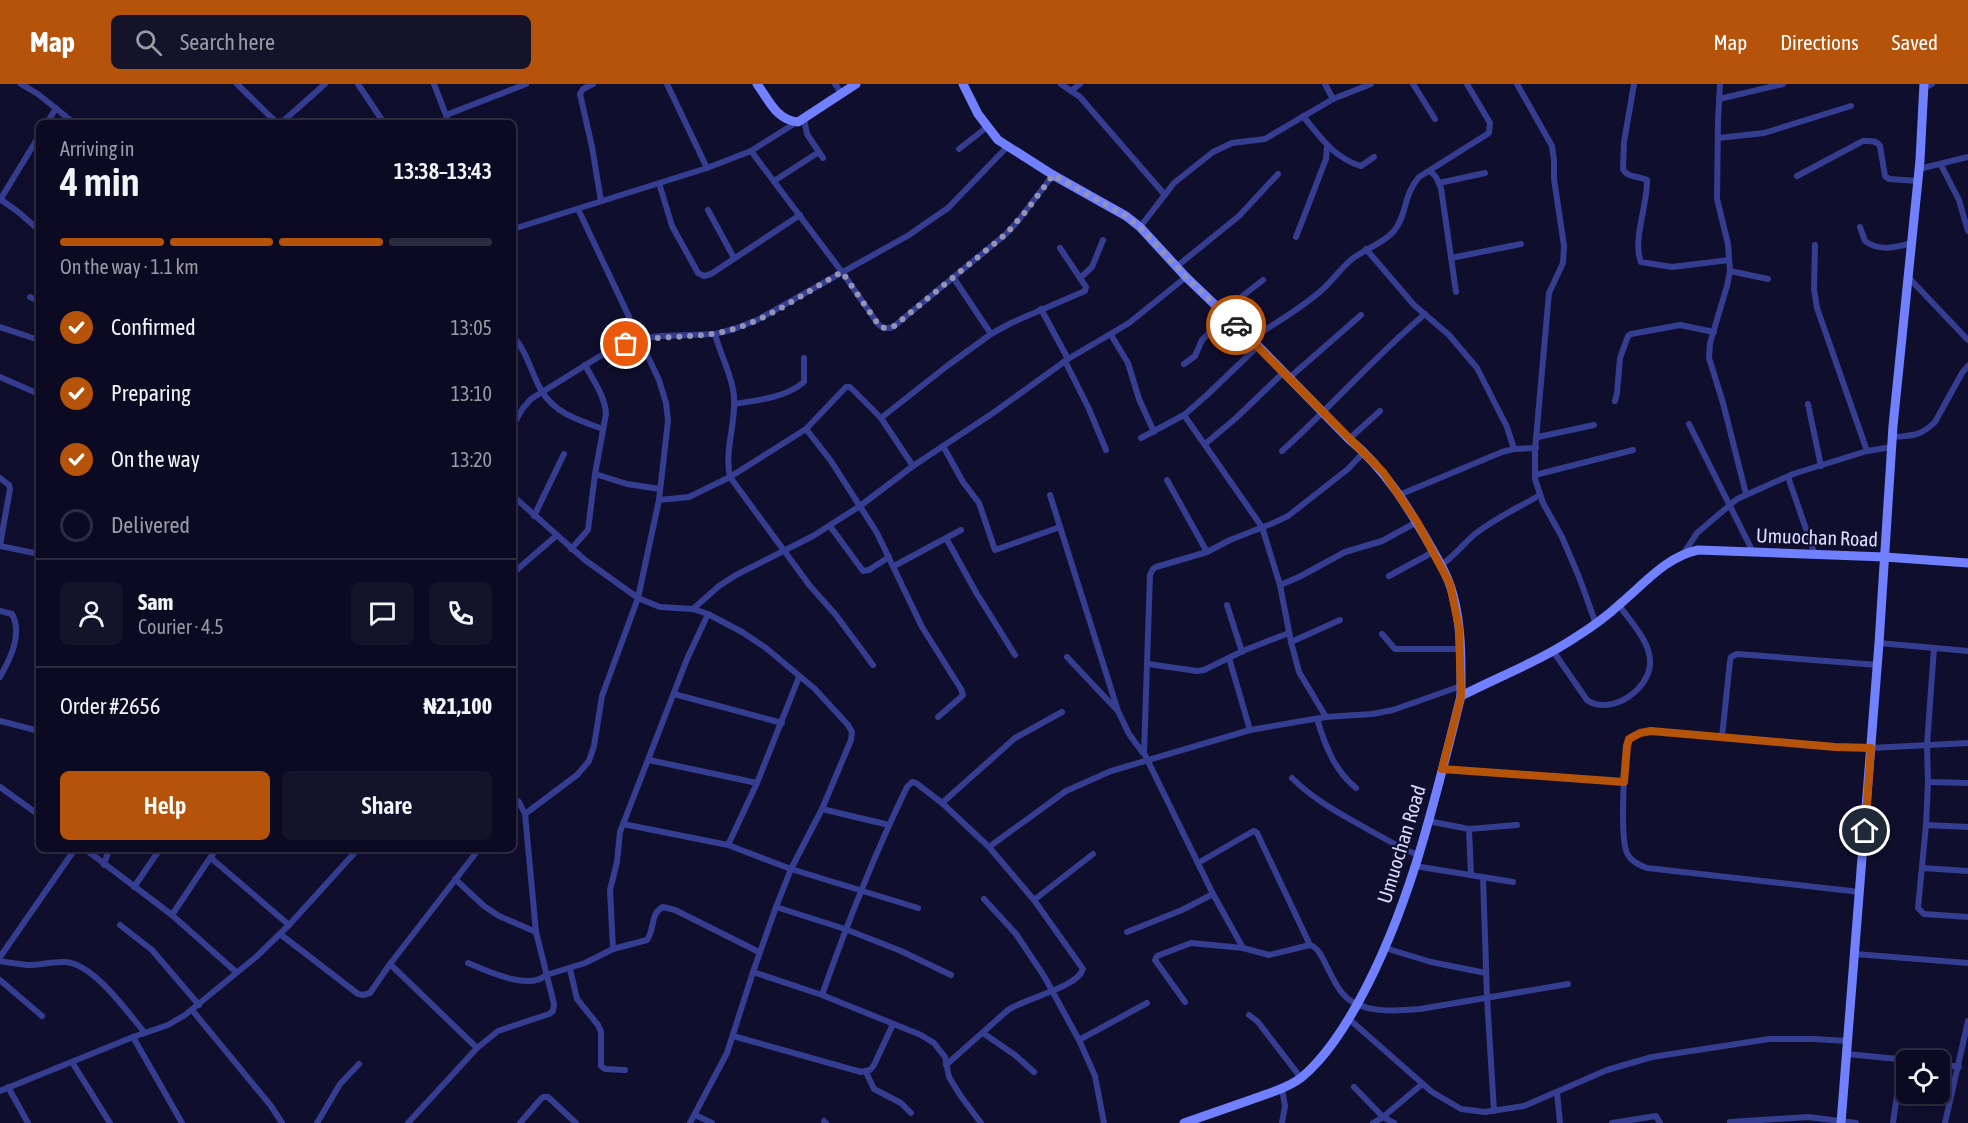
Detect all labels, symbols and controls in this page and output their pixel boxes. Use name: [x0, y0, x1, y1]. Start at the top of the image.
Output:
search box: [111, 15, 531, 69]
text: Map: [30, 26, 75, 58]
icon: search: [132, 26, 165, 59]
text: Search here: [180, 29, 275, 55]
text: Map: [1713, 30, 1747, 54]
text: Directions: [1780, 30, 1859, 54]
text: Saved: [1892, 30, 1938, 54]
text: Arriving in: [60, 137, 134, 160]
text: 13:38–13:43: [394, 158, 492, 184]
text: 4 min: [60, 160, 140, 204]
text: On the way · 1.1 km: [60, 255, 199, 278]
courier: [1206, 295, 1266, 355]
icon: car: [1220, 309, 1253, 342]
icon: check: [60, 311, 93, 344]
text: Confirmed: [111, 314, 196, 340]
text: 13:05: [450, 316, 492, 339]
pin: [600, 318, 651, 369]
icon: bag: [609, 327, 642, 360]
icon: check: [60, 377, 93, 410]
text: Preparing: [111, 380, 191, 406]
text: 13:10: [451, 382, 492, 405]
icon: check: [60, 443, 93, 476]
text: On the way: [111, 446, 200, 472]
text: 13:20: [451, 448, 492, 471]
text: Delivered: [111, 512, 190, 538]
street label: Umuochan Road: [1755, 523, 1879, 551]
button: person: [60, 582, 123, 645]
button: chat: [351, 582, 414, 645]
button: phone: [429, 582, 492, 645]
text: Sam: [138, 589, 173, 615]
text: Courier · 4.5: [138, 615, 224, 638]
text: Order #2656: [60, 693, 160, 719]
text: ₦21,100: [423, 693, 492, 719]
button: Help: [60, 771, 270, 840]
button: Share: [282, 771, 492, 840]
street label: Umuochan Road: [1372, 782, 1430, 906]
pin: [1839, 805, 1890, 856]
icon: home: [1848, 814, 1881, 847]
map controls: [1896, 1050, 1950, 1104]
button: locate: [1896, 1050, 1950, 1104]

